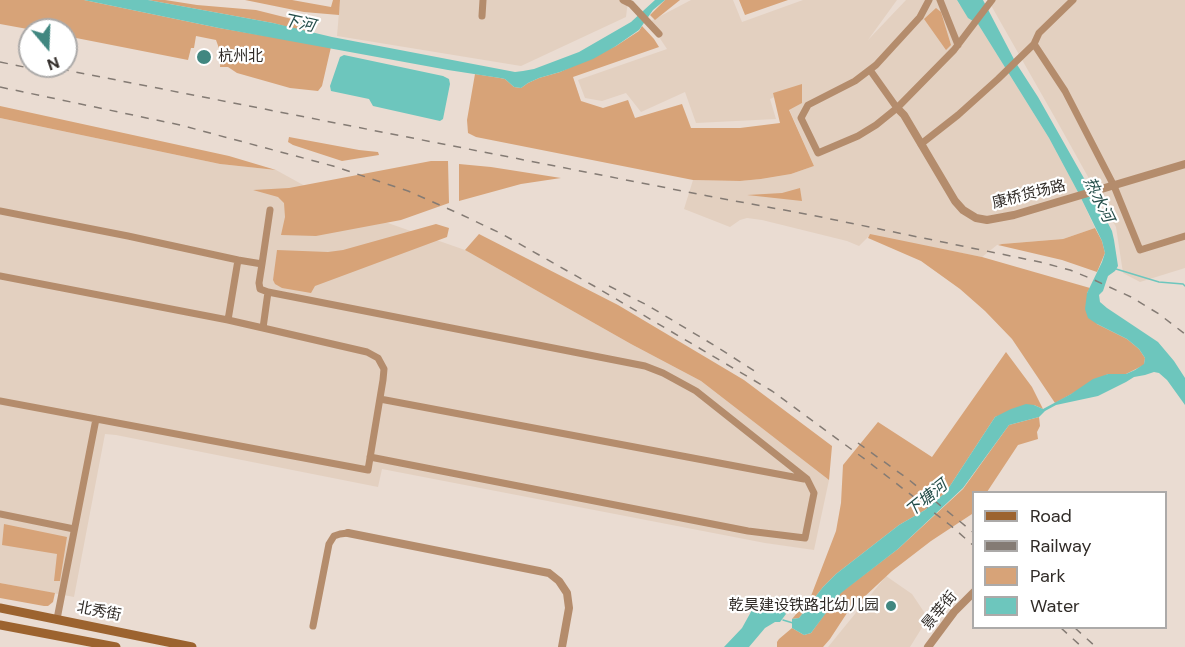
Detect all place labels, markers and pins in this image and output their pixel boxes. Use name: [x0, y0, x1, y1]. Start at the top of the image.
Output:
marker: 杭州北: [195, 48, 213, 66]
place label: 杭州北: [218, 48, 263, 66]
place label: 乾昊建设铁路北幼儿园: [729, 597, 879, 615]
marker: 乾昊建设铁路北幼儿园: [884, 599, 898, 613]

